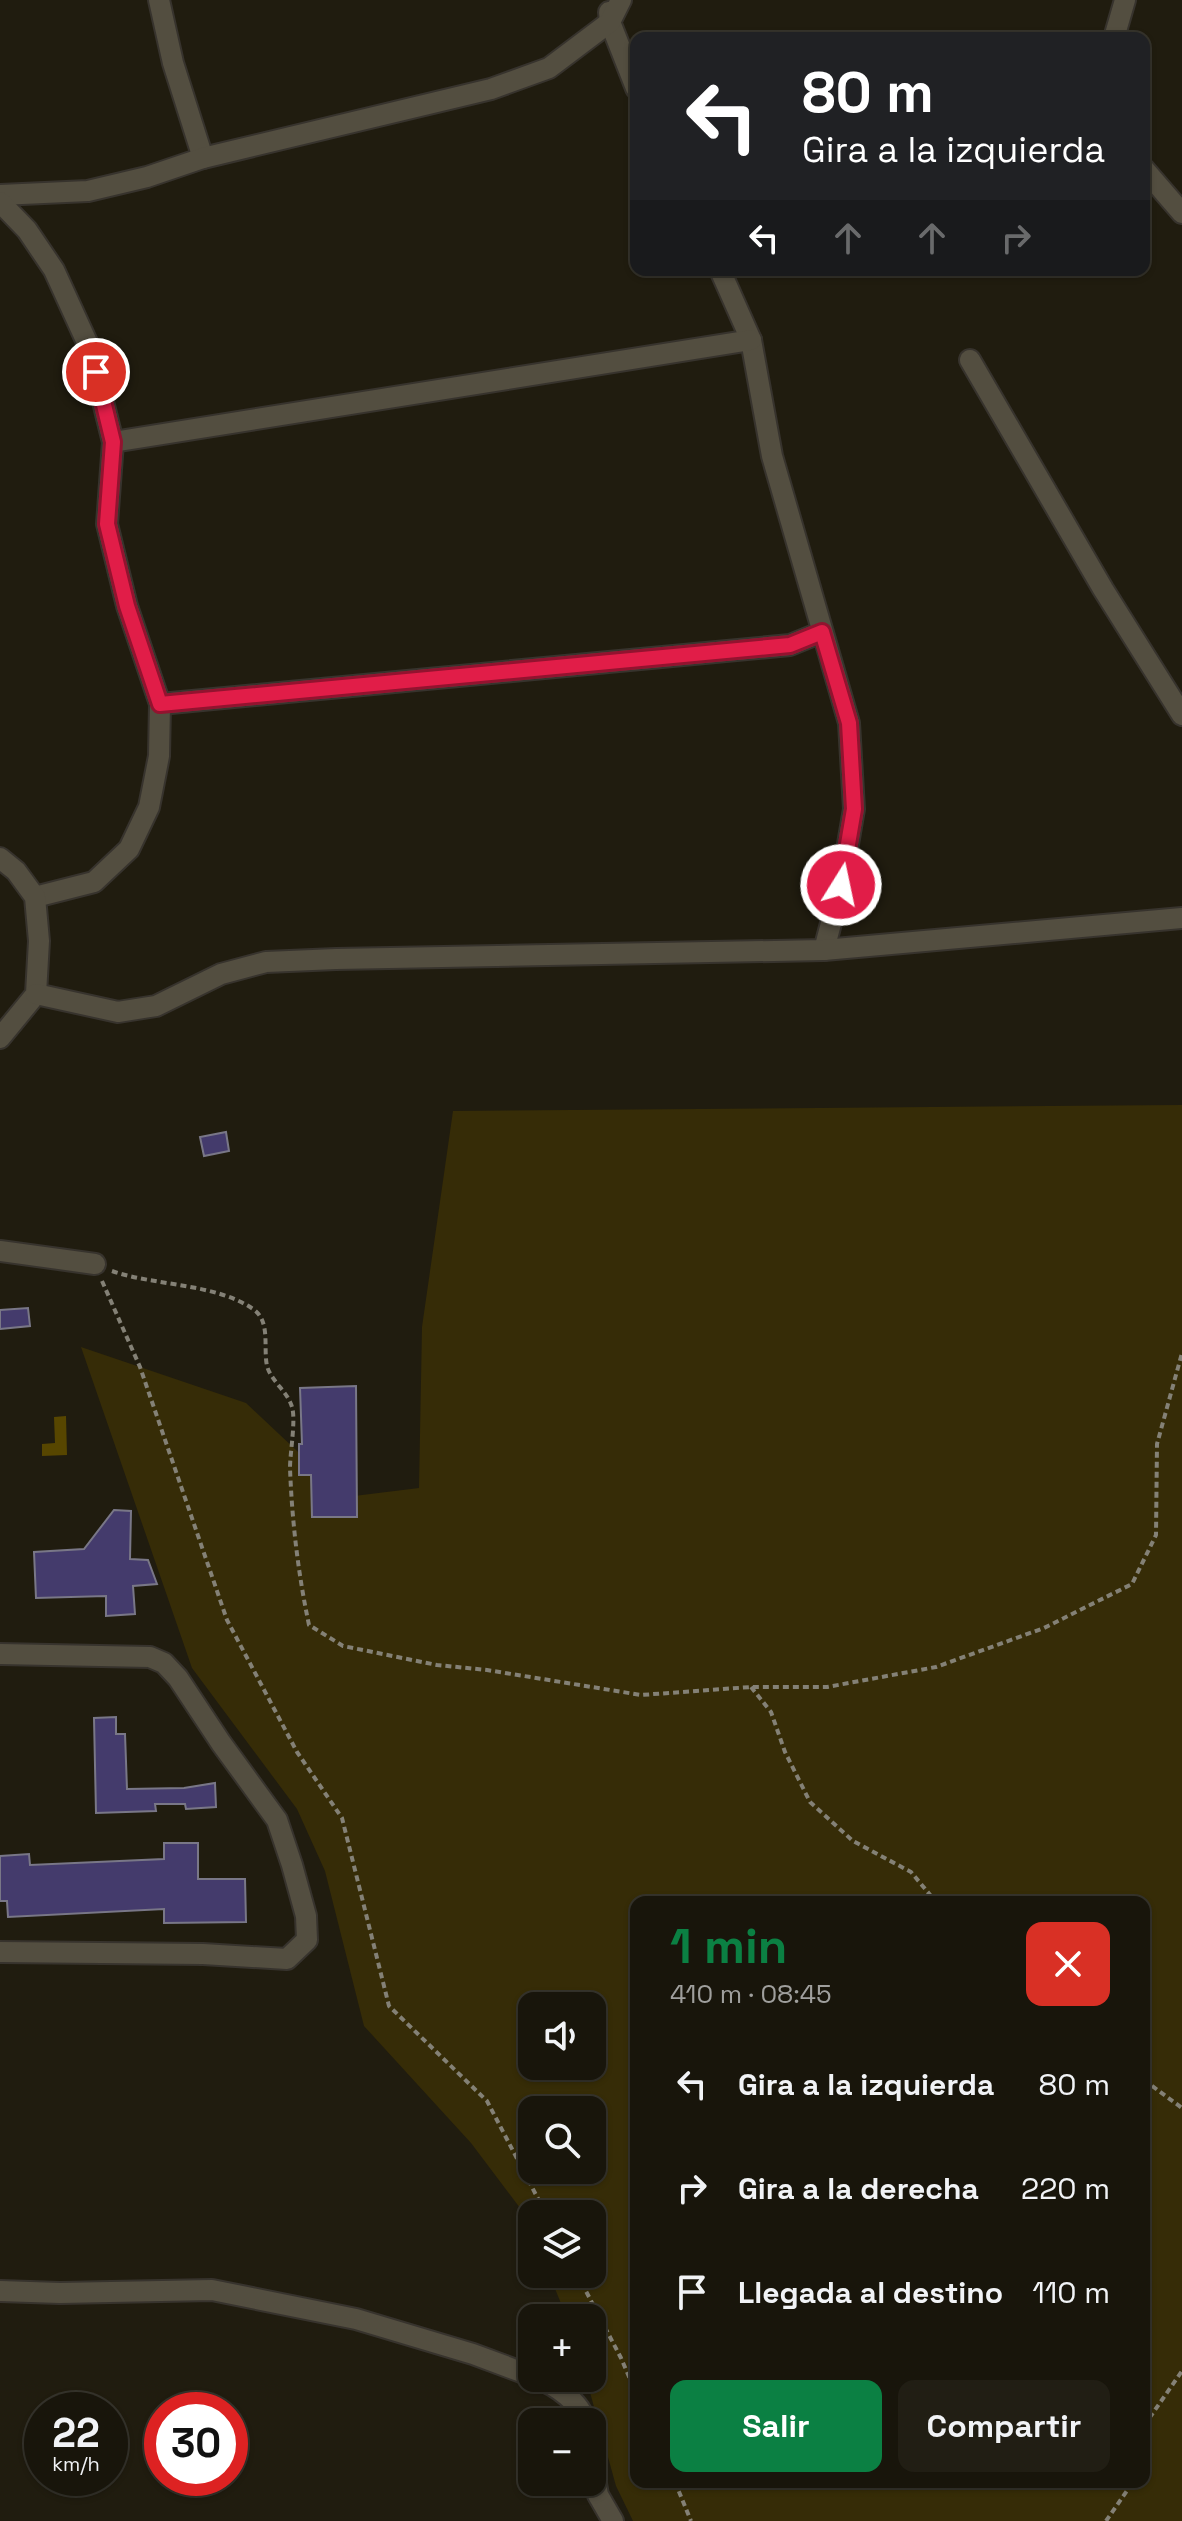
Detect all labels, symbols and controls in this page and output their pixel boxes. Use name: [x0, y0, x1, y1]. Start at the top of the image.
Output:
text: 80 m: [802, 57, 934, 128]
icon: left: [670, 64, 774, 168]
text: Gira a la izquierda: [802, 127, 1105, 173]
icon: left: [742, 216, 786, 260]
icon: ahead: [826, 216, 870, 260]
icon: ahead: [910, 216, 954, 260]
icon: right: [994, 216, 1038, 260]
pin: [62, 338, 130, 406]
icon: arrive: [74, 350, 118, 394]
position arrow: [799, 843, 883, 927]
text: 1 min: [670, 1916, 787, 1977]
button: close: [1026, 1922, 1110, 2006]
text: 410 m · 08:45: [670, 1977, 832, 2011]
map controls: [518, 1992, 606, 2496]
button: sound: [518, 1992, 606, 2080]
icon: left: [670, 2062, 714, 2106]
text: Gira a la izquierda: [738, 2065, 994, 2104]
text: 80 m: [1039, 2065, 1110, 2104]
button: search: [518, 2096, 606, 2184]
icon: right: [670, 2166, 714, 2210]
text: Gira a la derecha: [738, 2169, 979, 2208]
text: 220 m: [1021, 2169, 1110, 2208]
button: layers: [518, 2200, 606, 2288]
icon: arrive: [670, 2270, 714, 2314]
text: Llegada al destino: [738, 2273, 1003, 2312]
text: 110 m: [1032, 2273, 1110, 2312]
button: +: [518, 2304, 606, 2392]
button: Salir: [670, 2380, 882, 2472]
button: Compartir: [898, 2380, 1110, 2472]
speed limit sign: 30: [144, 2392, 248, 2496]
text: 22: [52, 2408, 100, 2459]
button: −: [518, 2408, 606, 2496]
text: km/h: [52, 2451, 100, 2477]

